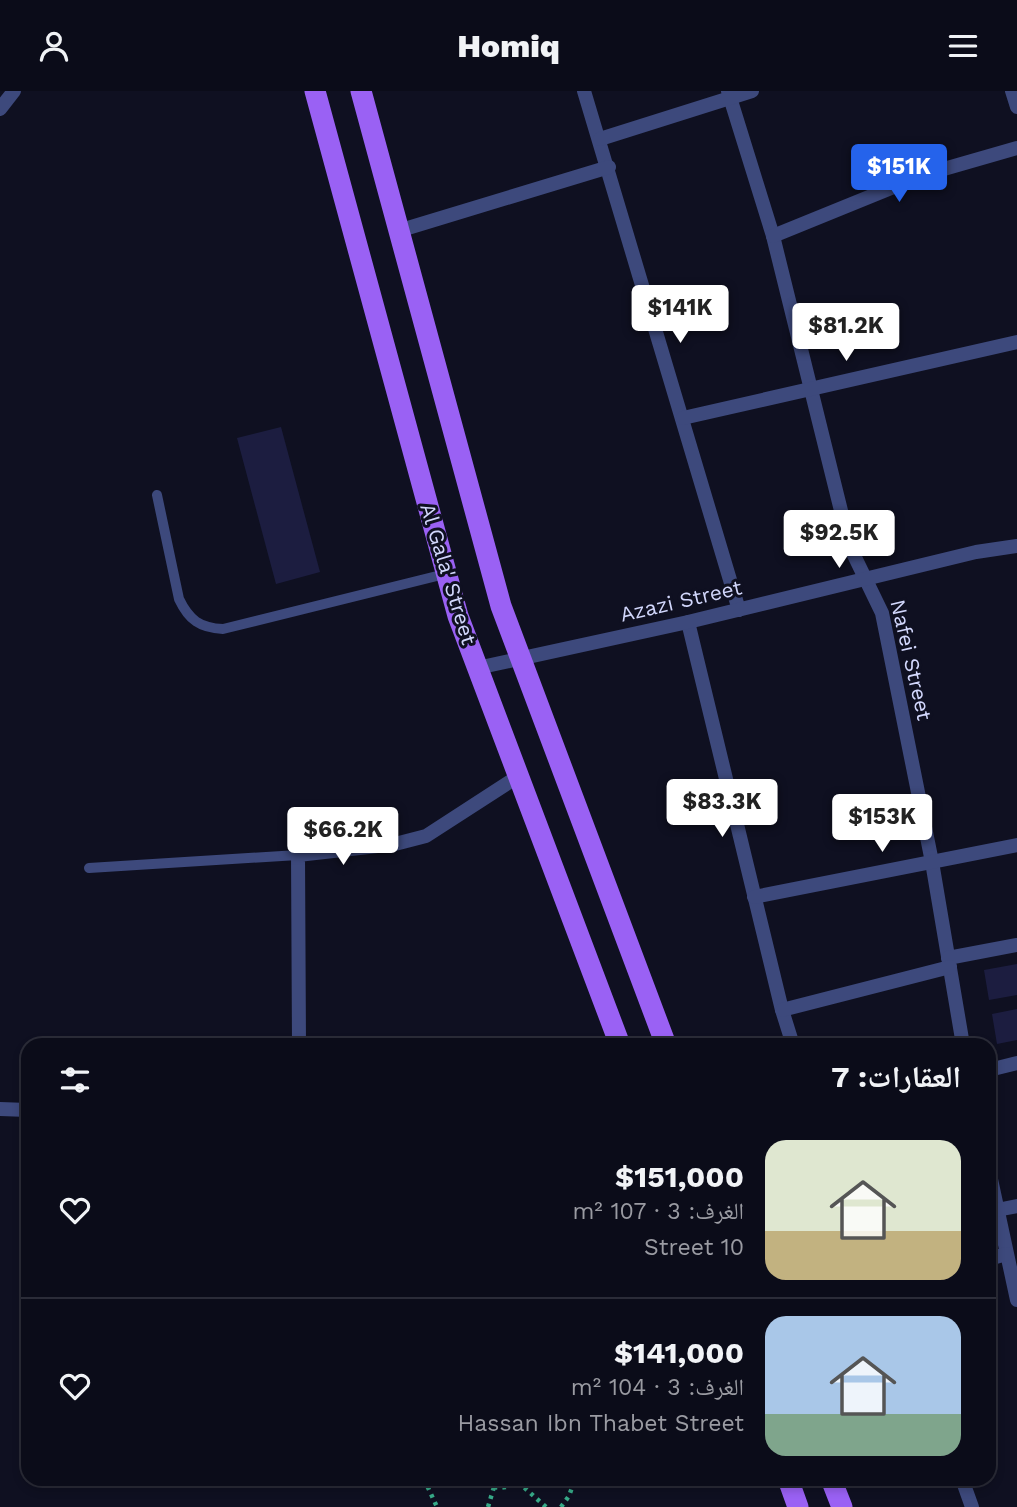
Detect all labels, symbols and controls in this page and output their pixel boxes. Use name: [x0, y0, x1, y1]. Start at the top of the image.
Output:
icon: person: [35, 27, 73, 65]
text: Homiq: [457, 27, 560, 65]
icon: menu: [944, 27, 982, 65]
pin: $151K: [850, 145, 948, 204]
text: $151K: [867, 153, 931, 180]
pin: $141K: [631, 285, 729, 345]
text: $141K: [648, 294, 712, 321]
pin: $81.2K: [789, 303, 903, 363]
text: $81.2K: [808, 312, 884, 339]
street label: Al Gala' Street: [415, 500, 482, 648]
pin: $92.5K: [782, 511, 896, 570]
text: $92.5K: [800, 519, 878, 546]
street label: Azazi Street: [618, 574, 744, 627]
street label: Nafei Street: [885, 597, 938, 723]
pin: $83.3K: [665, 779, 779, 839]
text: $83.3K: [683, 788, 761, 815]
pin: $153K: [833, 795, 931, 854]
text: $153K: [848, 803, 916, 830]
pin: $66.2K: [286, 807, 400, 867]
text: $66.2K: [303, 816, 383, 843]
text: العقارات: 7: [831, 1059, 961, 1094]
icon: filters: [56, 1061, 94, 1099]
text: $151,000: [615, 1159, 744, 1194]
icon: home: [821, 1168, 905, 1252]
icon: heart: [56, 1191, 94, 1229]
text: الغرف: 3 · 107 m²: [572, 1198, 744, 1225]
text: Street 10: [644, 1234, 744, 1261]
text: $141,000: [614, 1335, 744, 1370]
icon: home: [821, 1344, 905, 1428]
icon: heart: [56, 1367, 94, 1405]
text: الغرف: 3 · 104 m²: [571, 1374, 744, 1401]
text: Hassan Ibn Thabet Street: [458, 1410, 744, 1437]

